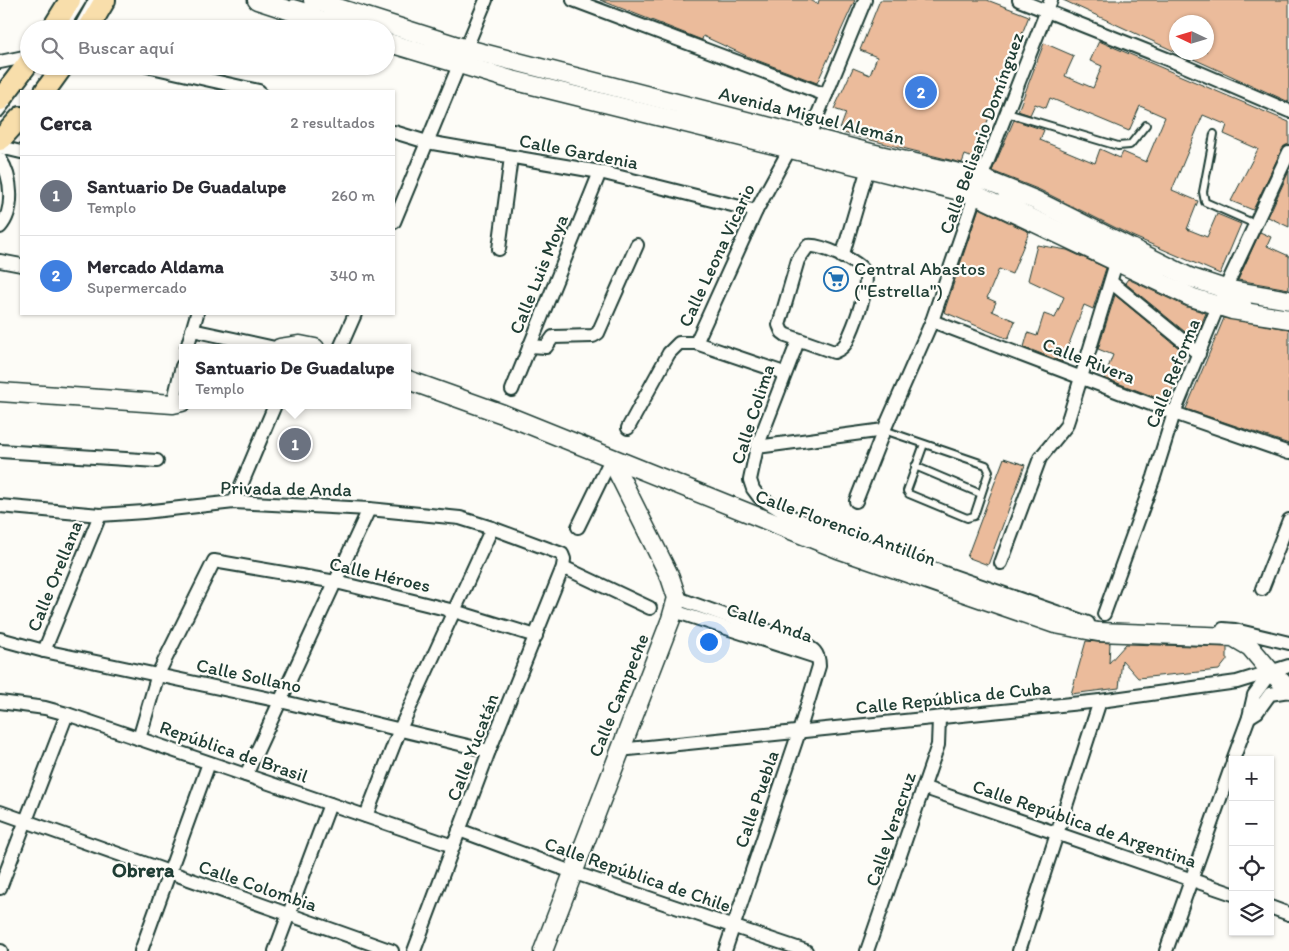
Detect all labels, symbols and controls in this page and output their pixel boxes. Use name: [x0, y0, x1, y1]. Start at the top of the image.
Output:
north arrow: [1169, 15, 1214, 60]
search box: [20, 20, 395, 75]
street label: Calle Belisario Domínguez: [934, 29, 1029, 237]
icon: search: [38, 34, 66, 62]
text: Buscar aquí: [78, 36, 174, 59]
pin: 2: [905, 73, 937, 111]
street label: Avenida Miguel Alemán: [717, 81, 907, 150]
text: Cerca: [40, 110, 92, 135]
text: 2 resultados: [290, 113, 375, 132]
street label: Calle Gardenia: [517, 129, 641, 174]
text: Santuario De Guadalupe: [87, 175, 286, 198]
street label: Calle Leona Vicario: [673, 180, 760, 331]
text: 1: [52, 186, 60, 205]
text: 260 m: [331, 186, 375, 205]
text: Templo: [87, 198, 136, 217]
street label: Calle Luis Moya: [504, 211, 573, 337]
text: Mercado Aldama: [87, 255, 224, 278]
place label: Central Abastos ("Estrella"): [854, 257, 985, 302]
text: 2: [52, 266, 60, 285]
text: 340 m: [330, 266, 375, 285]
supermarket icon: Central Abastos ("Estrella"): [823, 266, 849, 292]
text: Supermercado: [87, 278, 187, 297]
street label: Calle Reforma: [1140, 315, 1205, 431]
street label: Calle Rivera: [1039, 332, 1138, 389]
popup: [179, 344, 411, 409]
text: Santuario De Guadalupe: [195, 356, 395, 379]
street label: Calle Colima: [726, 361, 779, 467]
text: Templo: [195, 379, 244, 398]
pin: 1: [279, 425, 311, 463]
street label: Privada de Anda: [220, 476, 352, 501]
street label: Calle Florencio Antillón: [752, 484, 939, 571]
street label: Calle Orellana: [22, 517, 87, 635]
street label: Calle Héroes: [327, 552, 433, 597]
street label: Calle Anda: [724, 598, 816, 647]
your location: [696, 629, 722, 655]
street label: Calle Campeche: [583, 630, 654, 760]
street label: Calle Sollano: [194, 653, 304, 698]
street label: Calle República de Cuba: [854, 676, 1052, 719]
street label: Calle Yucatán: [441, 690, 504, 804]
street label: República de Brasil: [157, 715, 312, 788]
street label: Calle Puebla: [729, 748, 784, 851]
map controls: [1229, 756, 1274, 936]
button: +: [1229, 756, 1274, 801]
street label: Calle Veracruz: [860, 769, 921, 889]
street label: Calle República de Argentina: [970, 774, 1200, 873]
button: −: [1229, 801, 1274, 846]
street label: Calle República de Chile: [542, 832, 734, 917]
button: locate: [1229, 846, 1274, 891]
street label: Calle Colombia: [196, 854, 320, 917]
district label: Obrera: [112, 857, 175, 882]
button: layers: [1229, 891, 1274, 936]

